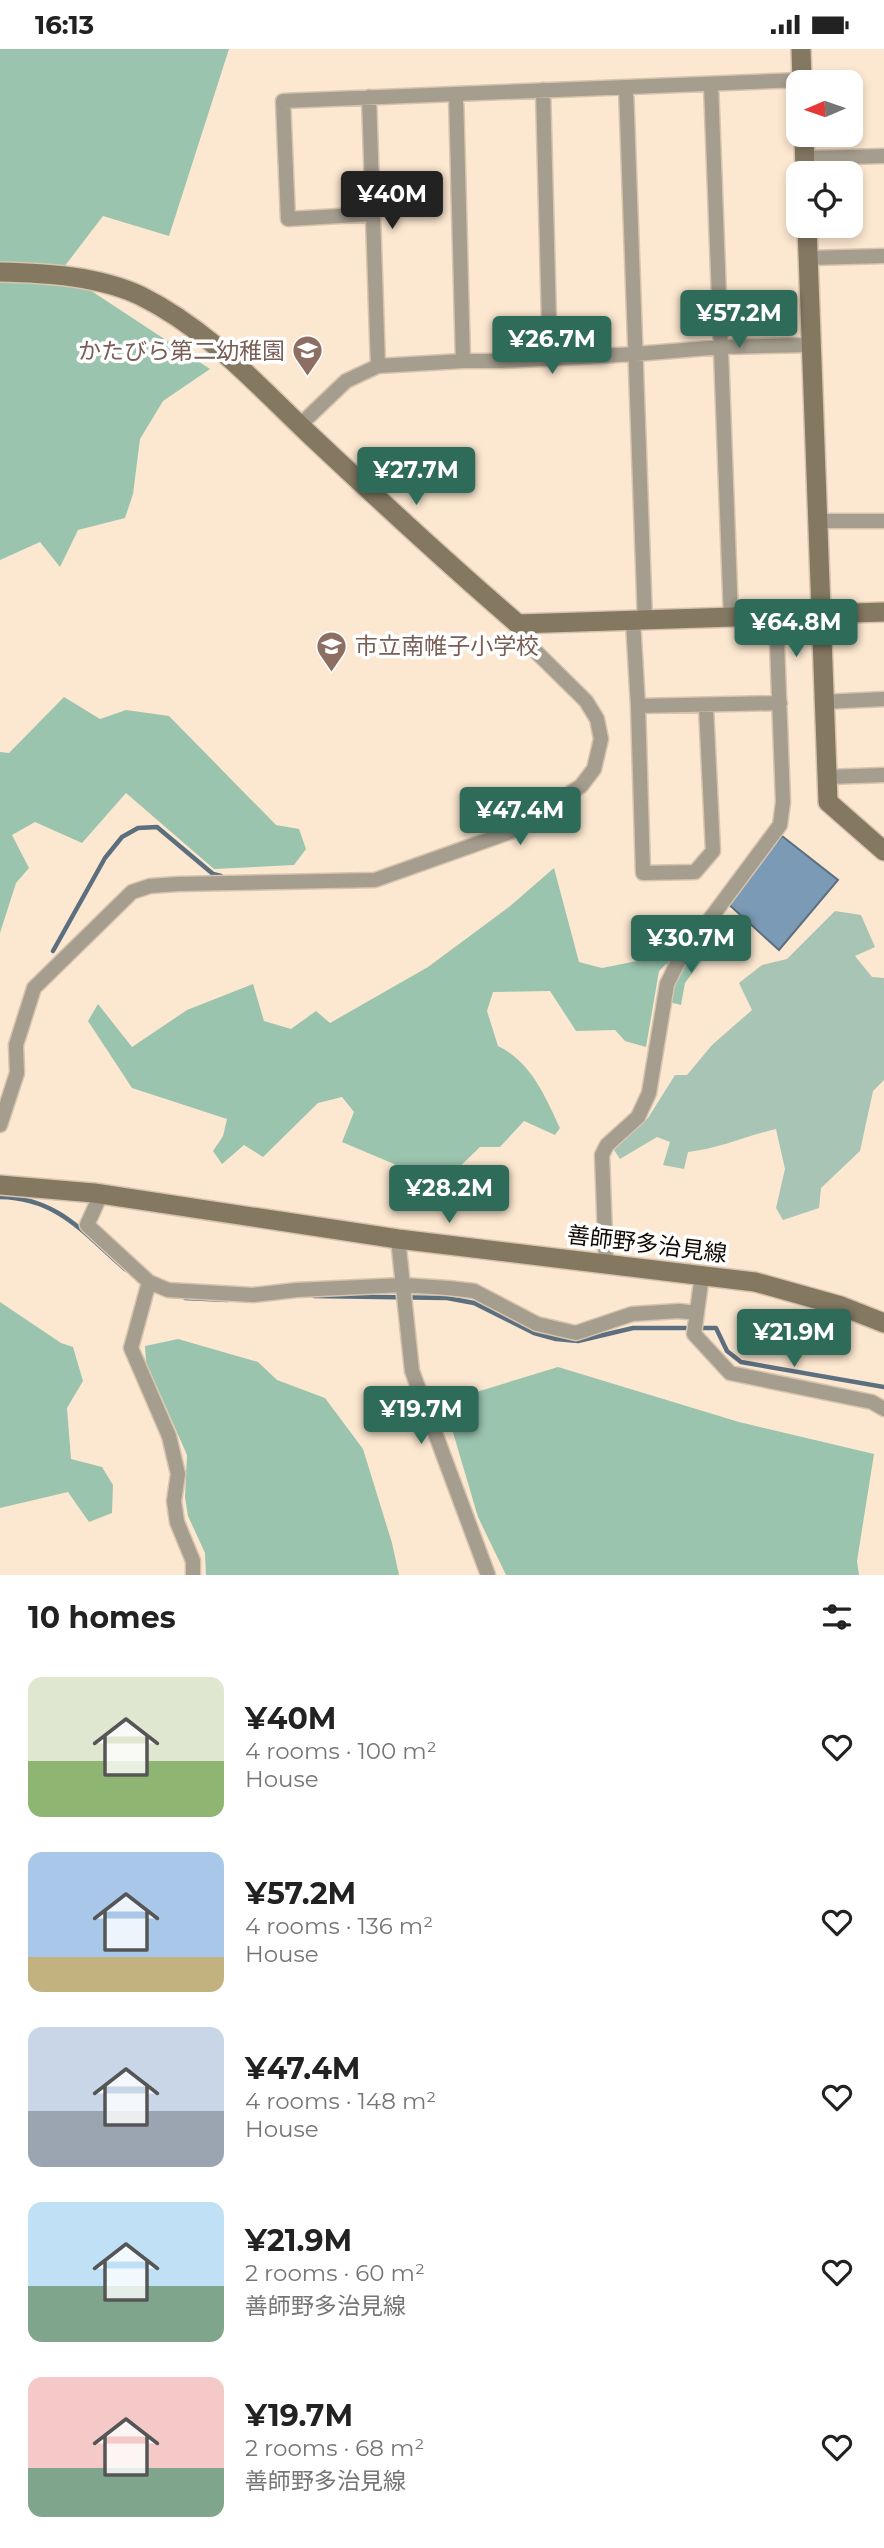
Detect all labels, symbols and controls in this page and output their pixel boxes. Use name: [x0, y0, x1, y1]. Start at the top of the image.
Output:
text: 16:13: [35, 9, 94, 41]
north arrow: [786, 70, 863, 147]
map controls: [786, 70, 863, 238]
button: locate: [786, 161, 863, 238]
pin: ¥40M: [351, 171, 433, 231]
text: ¥40M: [357, 180, 427, 208]
pin: ¥57.2M: [682, 291, 796, 350]
text: ¥57.2M: [696, 299, 782, 327]
pin: ¥26.7M: [495, 317, 609, 376]
text: ¥26.7M: [508, 325, 596, 353]
school or university icon: かたびら第二幼稚園: [291, 334, 325, 378]
place label: かたびら第二幼稚園: [78, 337, 285, 365]
pin: ¥27.7M: [359, 447, 473, 507]
text: ¥27.7M: [373, 456, 459, 484]
pin: ¥64.8M: [739, 599, 853, 659]
text: ¥64.8M: [751, 608, 841, 636]
school or university icon: 市立南帷子小学校: [315, 629, 349, 673]
place label: 市立南帷子小学校: [355, 632, 539, 660]
pin: ¥47.4M: [463, 787, 577, 847]
text: ¥47.4M: [476, 796, 564, 824]
pin: ¥30.7M: [634, 915, 748, 975]
text: ¥30.7M: [647, 924, 735, 952]
pin: ¥28.2M: [392, 1165, 506, 1225]
text: ¥28.2M: [405, 1174, 493, 1202]
street label: 善師野多治見線: [565, 1220, 729, 1268]
pin: ¥21.9M: [737, 1309, 851, 1369]
text: ¥21.9M: [753, 1318, 835, 1346]
pin: ¥19.7M: [364, 1387, 478, 1446]
text: ¥19.7M: [380, 1395, 462, 1423]
icon: filters: [818, 1598, 856, 1636]
text: 10 homes: [28, 1599, 176, 1636]
text: ¥40M: [245, 1700, 336, 1737]
icon: home: [84, 1705, 168, 1789]
icon: heart: [818, 1728, 856, 1766]
text: 4 rooms · 100 m²: [245, 1737, 437, 1765]
text: House: [245, 1765, 319, 1793]
text: ¥57.2M: [245, 1875, 356, 1912]
icon: home: [84, 1880, 168, 1964]
icon: heart: [818, 1903, 856, 1941]
text: 4 rooms · 136 m²: [245, 1912, 433, 1940]
text: House: [245, 1940, 319, 1968]
text: ¥47.4M: [245, 2050, 361, 2087]
icon: home: [84, 2055, 168, 2139]
icon: heart: [818, 2078, 856, 2116]
text: 4 rooms · 148 m²: [245, 2087, 436, 2115]
text: House: [245, 2115, 319, 2143]
text: ¥21.9M: [245, 2222, 352, 2259]
icon: home: [84, 2230, 168, 2314]
icon: heart: [818, 2253, 856, 2291]
text: 2 rooms · 60 m²: [245, 2259, 425, 2287]
text: 善師野多治見線: [245, 2292, 406, 2320]
text: ¥19.7M: [245, 2397, 353, 2434]
icon: home: [84, 2405, 168, 2489]
icon: heart: [818, 2428, 856, 2466]
text: 2 rooms · 68 m²: [245, 2434, 424, 2462]
text: 善師野多治見線: [245, 2467, 406, 2495]

